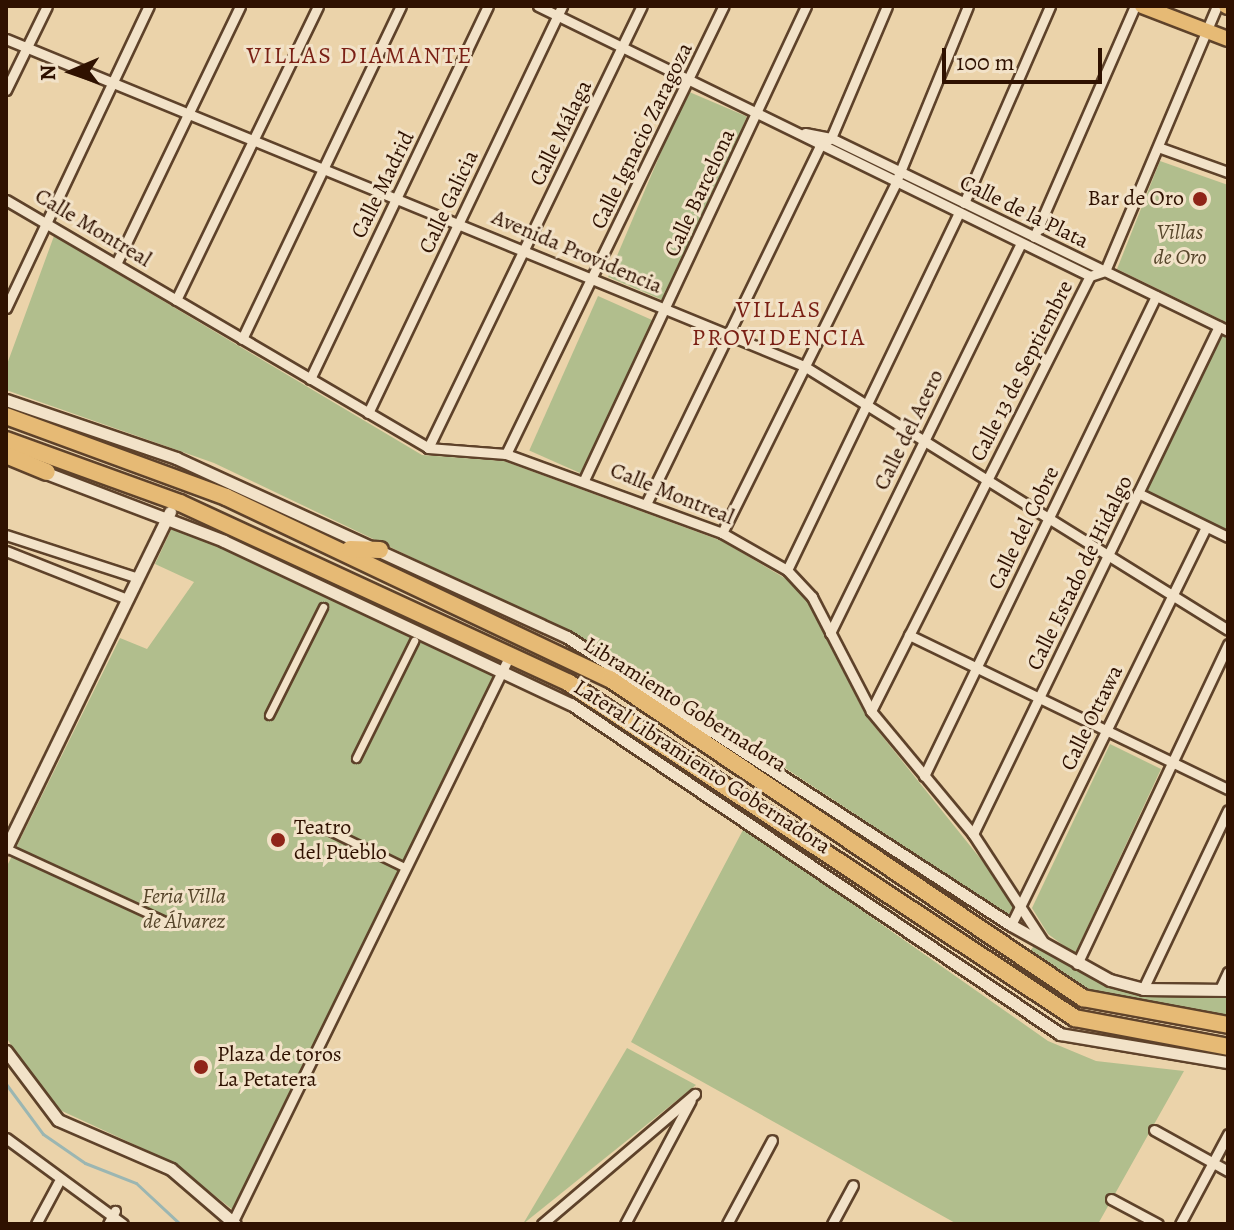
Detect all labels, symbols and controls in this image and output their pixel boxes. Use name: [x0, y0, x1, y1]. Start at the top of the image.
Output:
north arrow: [32, 32, 112, 112]
scale bar: [946, 32, 1106, 82]
street label: Calle Ignacio Zaragoza: [585, 38, 699, 234]
district label: VILLAS DIAMANTE: [247, 42, 473, 70]
text: 100 m: [956, 46, 1015, 78]
text: N: [33, 64, 63, 81]
street label: Calle Málaga: [524, 76, 598, 190]
street label: Calle Barcelona: [659, 125, 741, 261]
street label: Calle Madrid: [346, 127, 420, 243]
street label: Calle Galicia: [414, 146, 484, 258]
street label: Calle de la Plata: [955, 169, 1093, 255]
street label: Calle Montreal: [30, 183, 156, 273]
place label: Bar de Oro: [1087, 186, 1184, 212]
marker: Bar de Oro: [1191, 190, 1209, 208]
street label: Avenida Providencia: [488, 204, 666, 300]
park label: Villas de Oro: [1154, 219, 1206, 270]
street label: Calle 13 de Septiembre: [965, 276, 1079, 466]
district label: VILLAS PROVIDENCIA: [692, 296, 866, 352]
street label: Calle del Acero: [868, 365, 950, 495]
street label: Calle Montreal: [606, 457, 738, 531]
street label: Calle del Cobre: [983, 462, 1065, 594]
street label: Calle Estado de Hidalgo: [1021, 471, 1139, 675]
street label: Libramiento Gobernadora: [579, 632, 791, 778]
street label: Calle Ottawa: [1055, 661, 1129, 775]
street label: Lateral Libramiento Gobernadora: [569, 674, 835, 860]
place label: Teatro del Pueblo: [294, 814, 387, 866]
marker: Teatro del Pueblo: [269, 831, 287, 849]
park label: Feria Villa de Álvarez: [142, 883, 226, 934]
place label: Plaza de toros La Petatera: [217, 1041, 342, 1092]
marker: Plaza de toros La Petatera: [192, 1058, 210, 1076]

